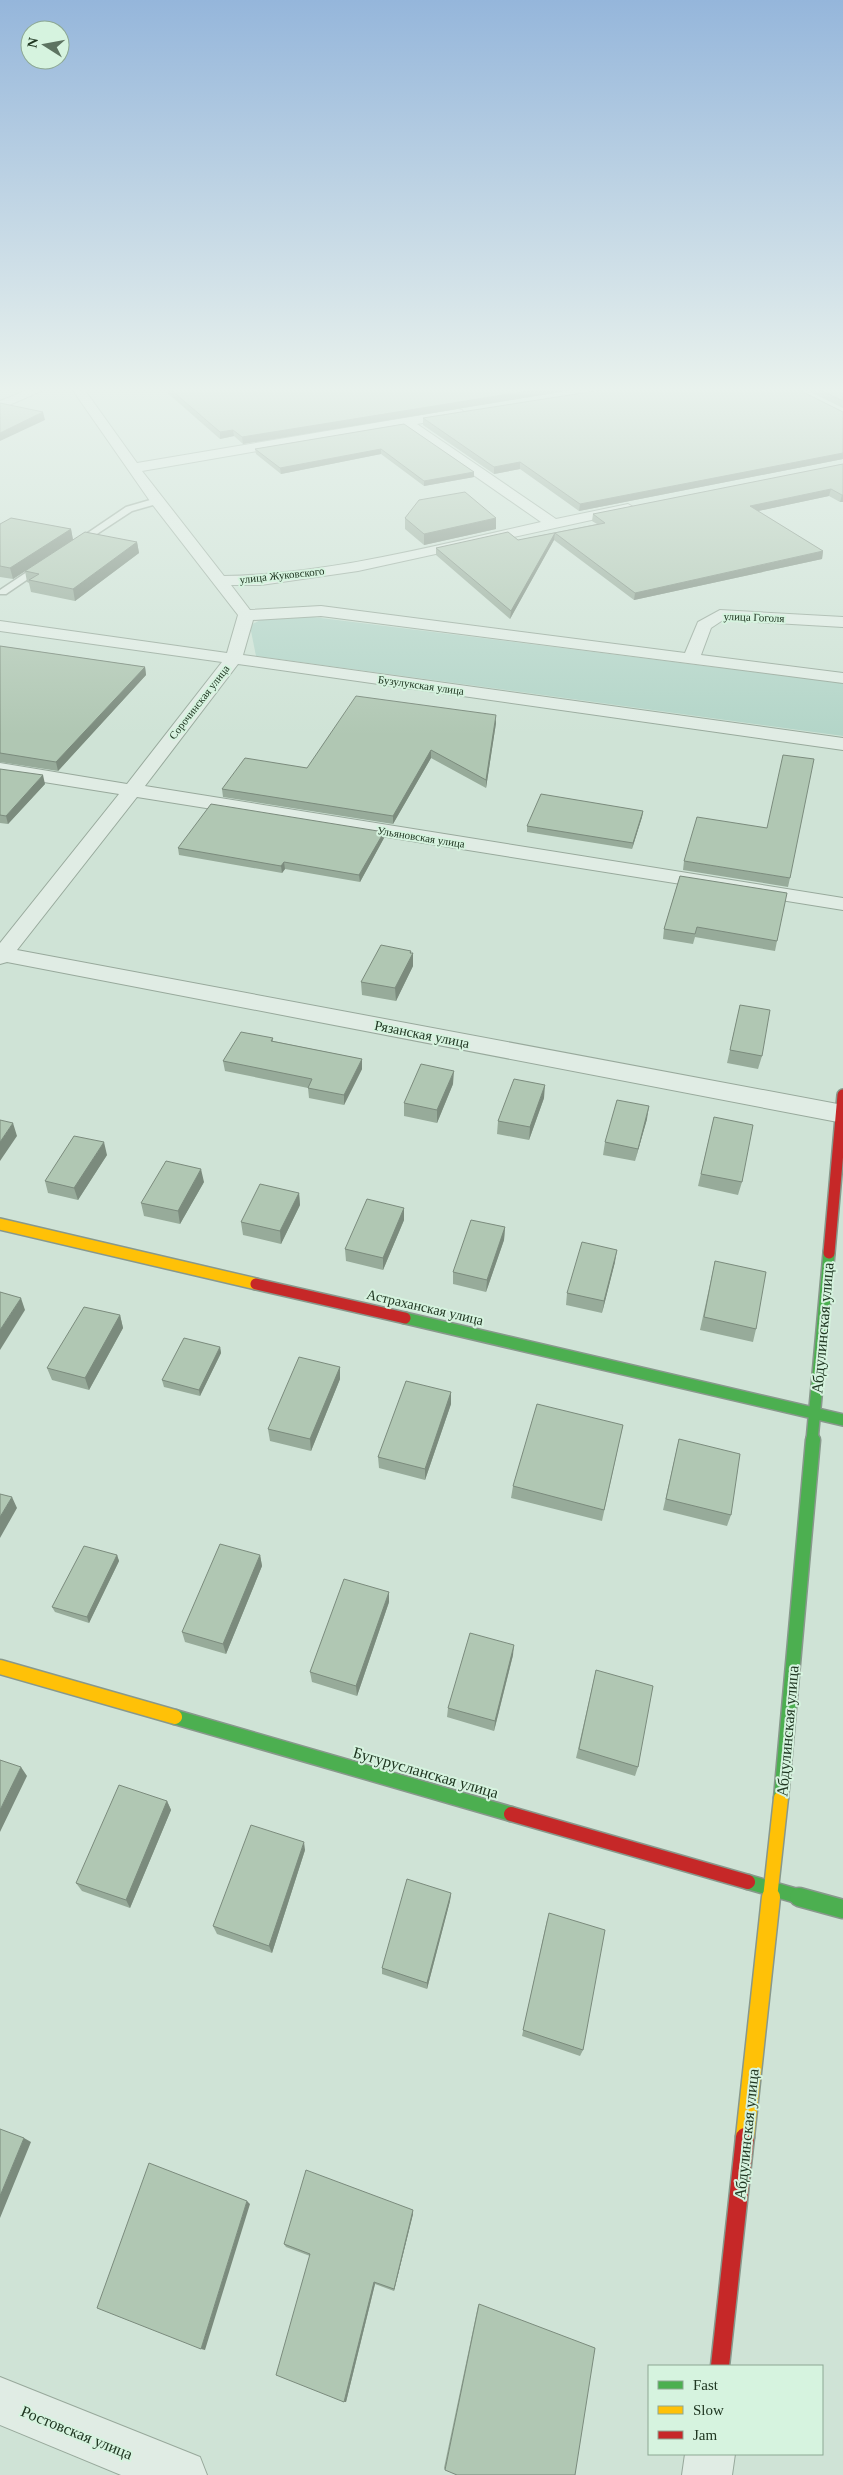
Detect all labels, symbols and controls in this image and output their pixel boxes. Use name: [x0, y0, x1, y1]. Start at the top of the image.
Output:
north arrow: [20, 20, 70, 70]
text: N: [24, 36, 41, 49]
street label: улица Жуковского: [239, 565, 325, 585]
street label: улица Гоголя: [723, 610, 785, 624]
street label: Сорочинская улица: [166, 662, 232, 741]
street label: Бузулукская улица: [377, 673, 465, 697]
street label: Ульяновская улица: [376, 824, 466, 850]
street label: Рязанская улица: [373, 1018, 471, 1051]
street label: Абдулинская улица: [808, 1262, 838, 1394]
street label: Астраханская улица: [365, 1287, 486, 1328]
street label: Абдулинская улица: [773, 1665, 803, 1797]
street label: Бугурусланская улица: [351, 1744, 501, 1802]
street label: Абдулинская улица: [731, 2068, 763, 2201]
legend: [648, 2365, 823, 2455]
text: Fast: [693, 2377, 719, 2393]
street label: Ростовская улица: [18, 2402, 135, 2464]
text: Slow: [693, 2402, 724, 2418]
text: Jam: [693, 2427, 717, 2443]

